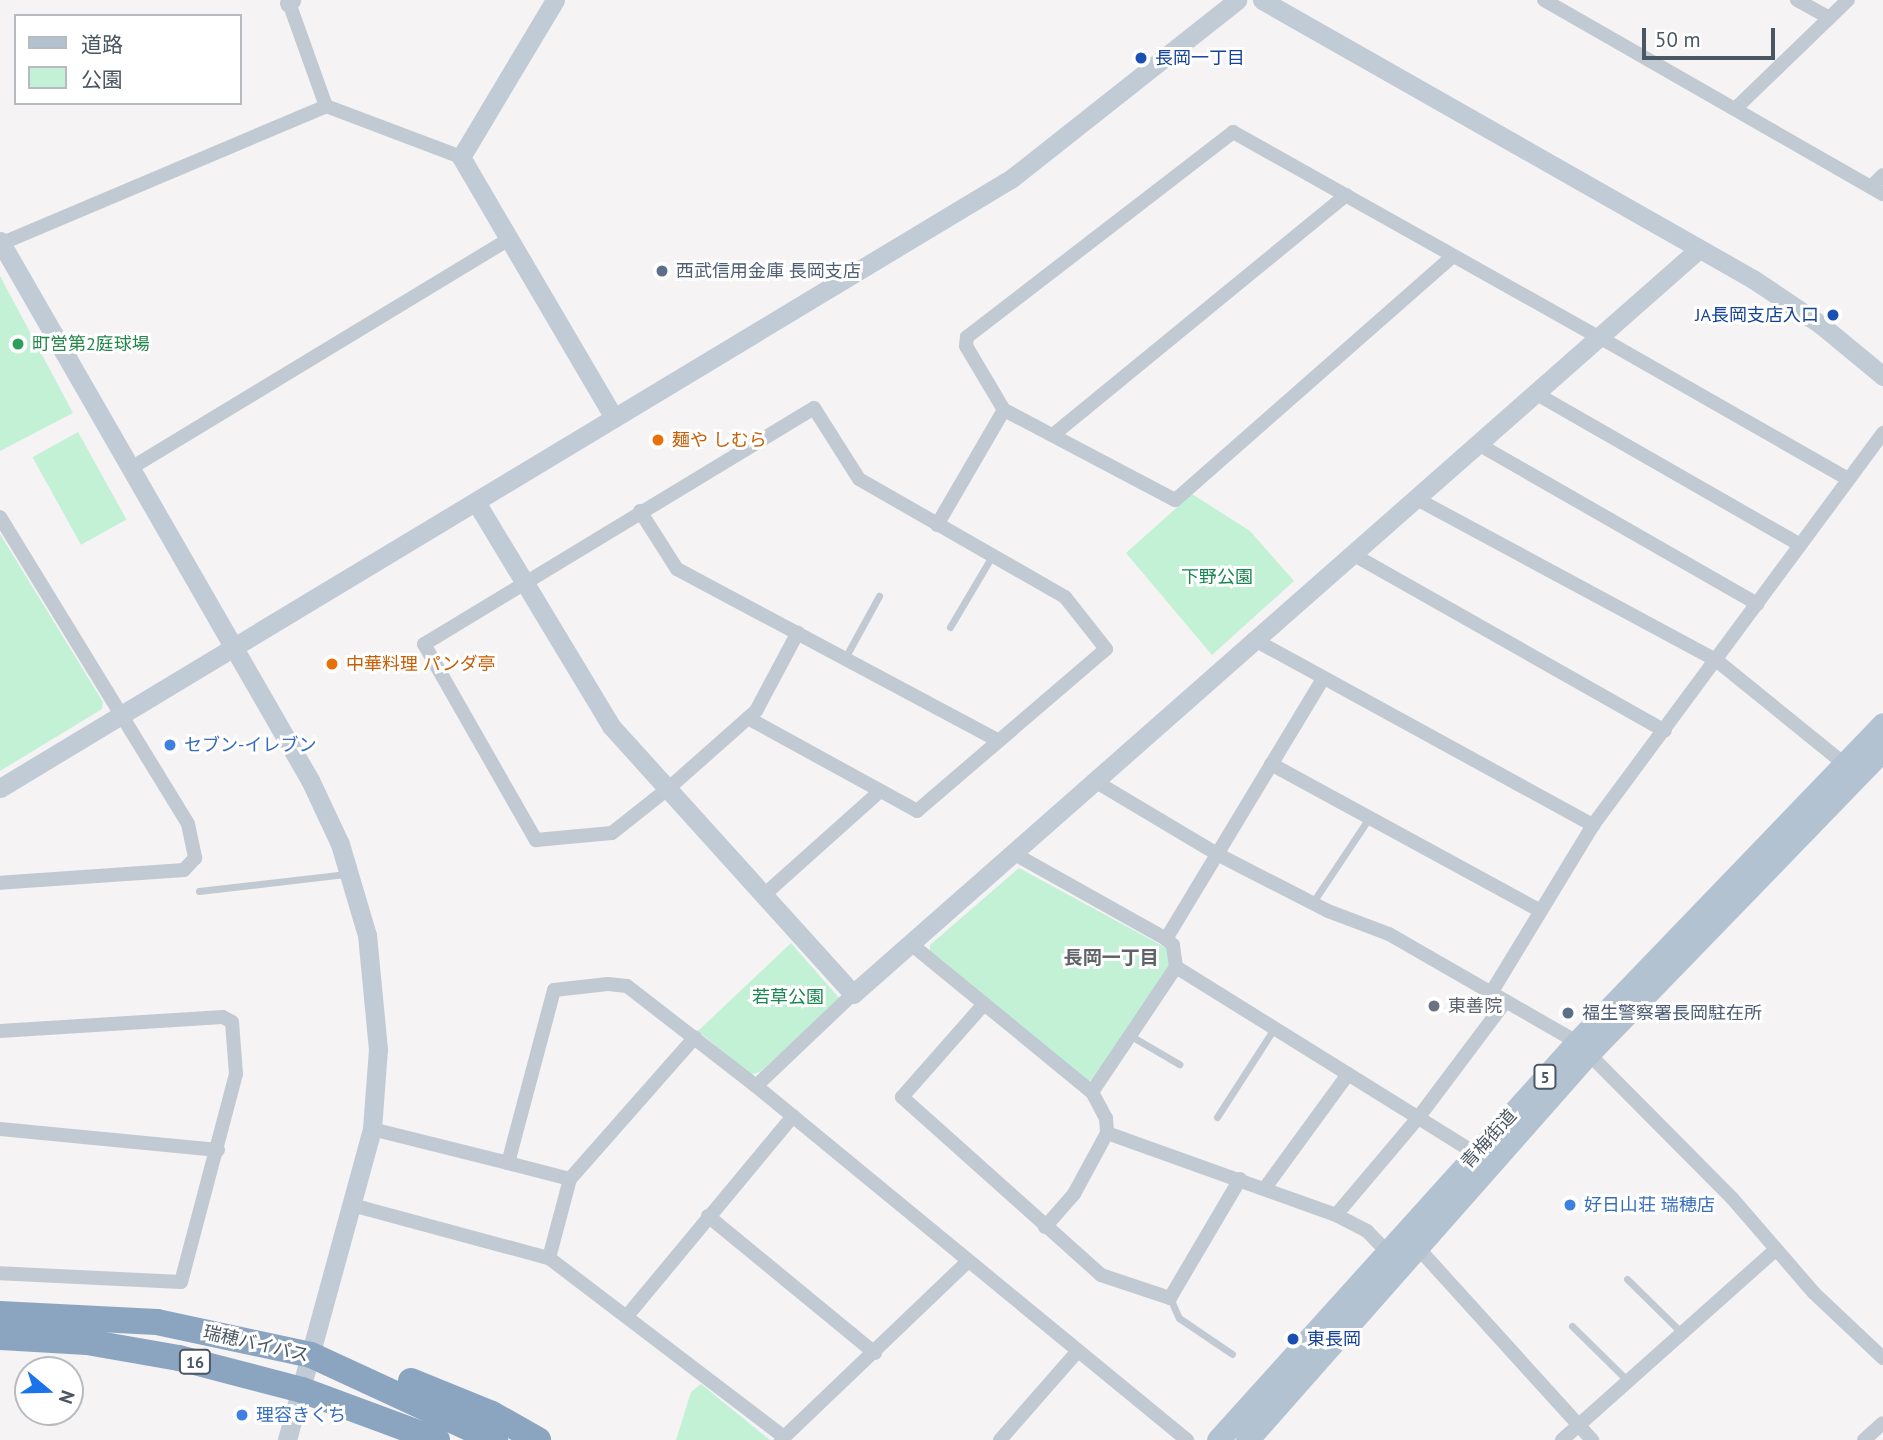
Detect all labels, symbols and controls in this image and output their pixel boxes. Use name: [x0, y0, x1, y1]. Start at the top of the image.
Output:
legend: [14, 14, 242, 105]
scale bar: [1645, 14, 1778, 58]
text: 50 m: [1655, 26, 1701, 53]
text: 道路: [81, 31, 123, 58]
place label: 長岡一丁目: [1155, 47, 1245, 69]
marker: 長岡一丁目: [1133, 50, 1149, 66]
text: 公園: [81, 66, 123, 93]
place label: 西武信用金庫 長岡支店: [676, 260, 861, 282]
marker: 西武信用金庫 長岡支店: [654, 263, 670, 279]
place label: JA長岡支店入口: [1695, 304, 1819, 326]
marker: JA長岡支店入口: [1825, 307, 1841, 323]
place label: 町営第2庭球場: [32, 333, 150, 355]
marker: 町営第2庭球場: [10, 336, 26, 352]
place label: 麺や しむら: [672, 429, 767, 451]
marker: 麺や しむら: [650, 432, 666, 448]
park label: 下野公園: [1181, 566, 1253, 588]
place label: 中華料理 パンダ亭: [346, 653, 495, 675]
marker: 中華料理 パンダ亭: [324, 656, 340, 672]
place label: セブン-イレブン: [184, 734, 316, 756]
marker: セブン-イレブン: [162, 737, 178, 753]
district label: 長岡一丁目: [1064, 947, 1158, 969]
park label: 若草公園: [752, 986, 824, 1008]
place label: 東善院: [1448, 995, 1502, 1017]
marker: 東善院: [1426, 998, 1442, 1014]
place label: 福生警察署長岡駐在所: [1582, 1002, 1762, 1024]
marker: 福生警察署長岡駐在所: [1560, 1005, 1576, 1021]
road number: 5: [1533, 1064, 1557, 1090]
street label: 青梅街道: [1457, 1105, 1521, 1173]
place label: 好日山荘 瑞穂店: [1584, 1194, 1715, 1216]
marker: 好日山荘 瑞穂店: [1562, 1197, 1578, 1213]
street label: 瑞穂バイパス: [201, 1321, 311, 1367]
place label: 東長岡: [1307, 1328, 1361, 1350]
marker: 東長岡: [1285, 1331, 1301, 1347]
road number: 16: [178, 1350, 212, 1374]
north arrow: [14, 1356, 84, 1426]
text: N: [54, 1387, 80, 1407]
place label: 理容きくち: [256, 1404, 346, 1426]
marker: 理容きくち: [234, 1407, 250, 1423]

